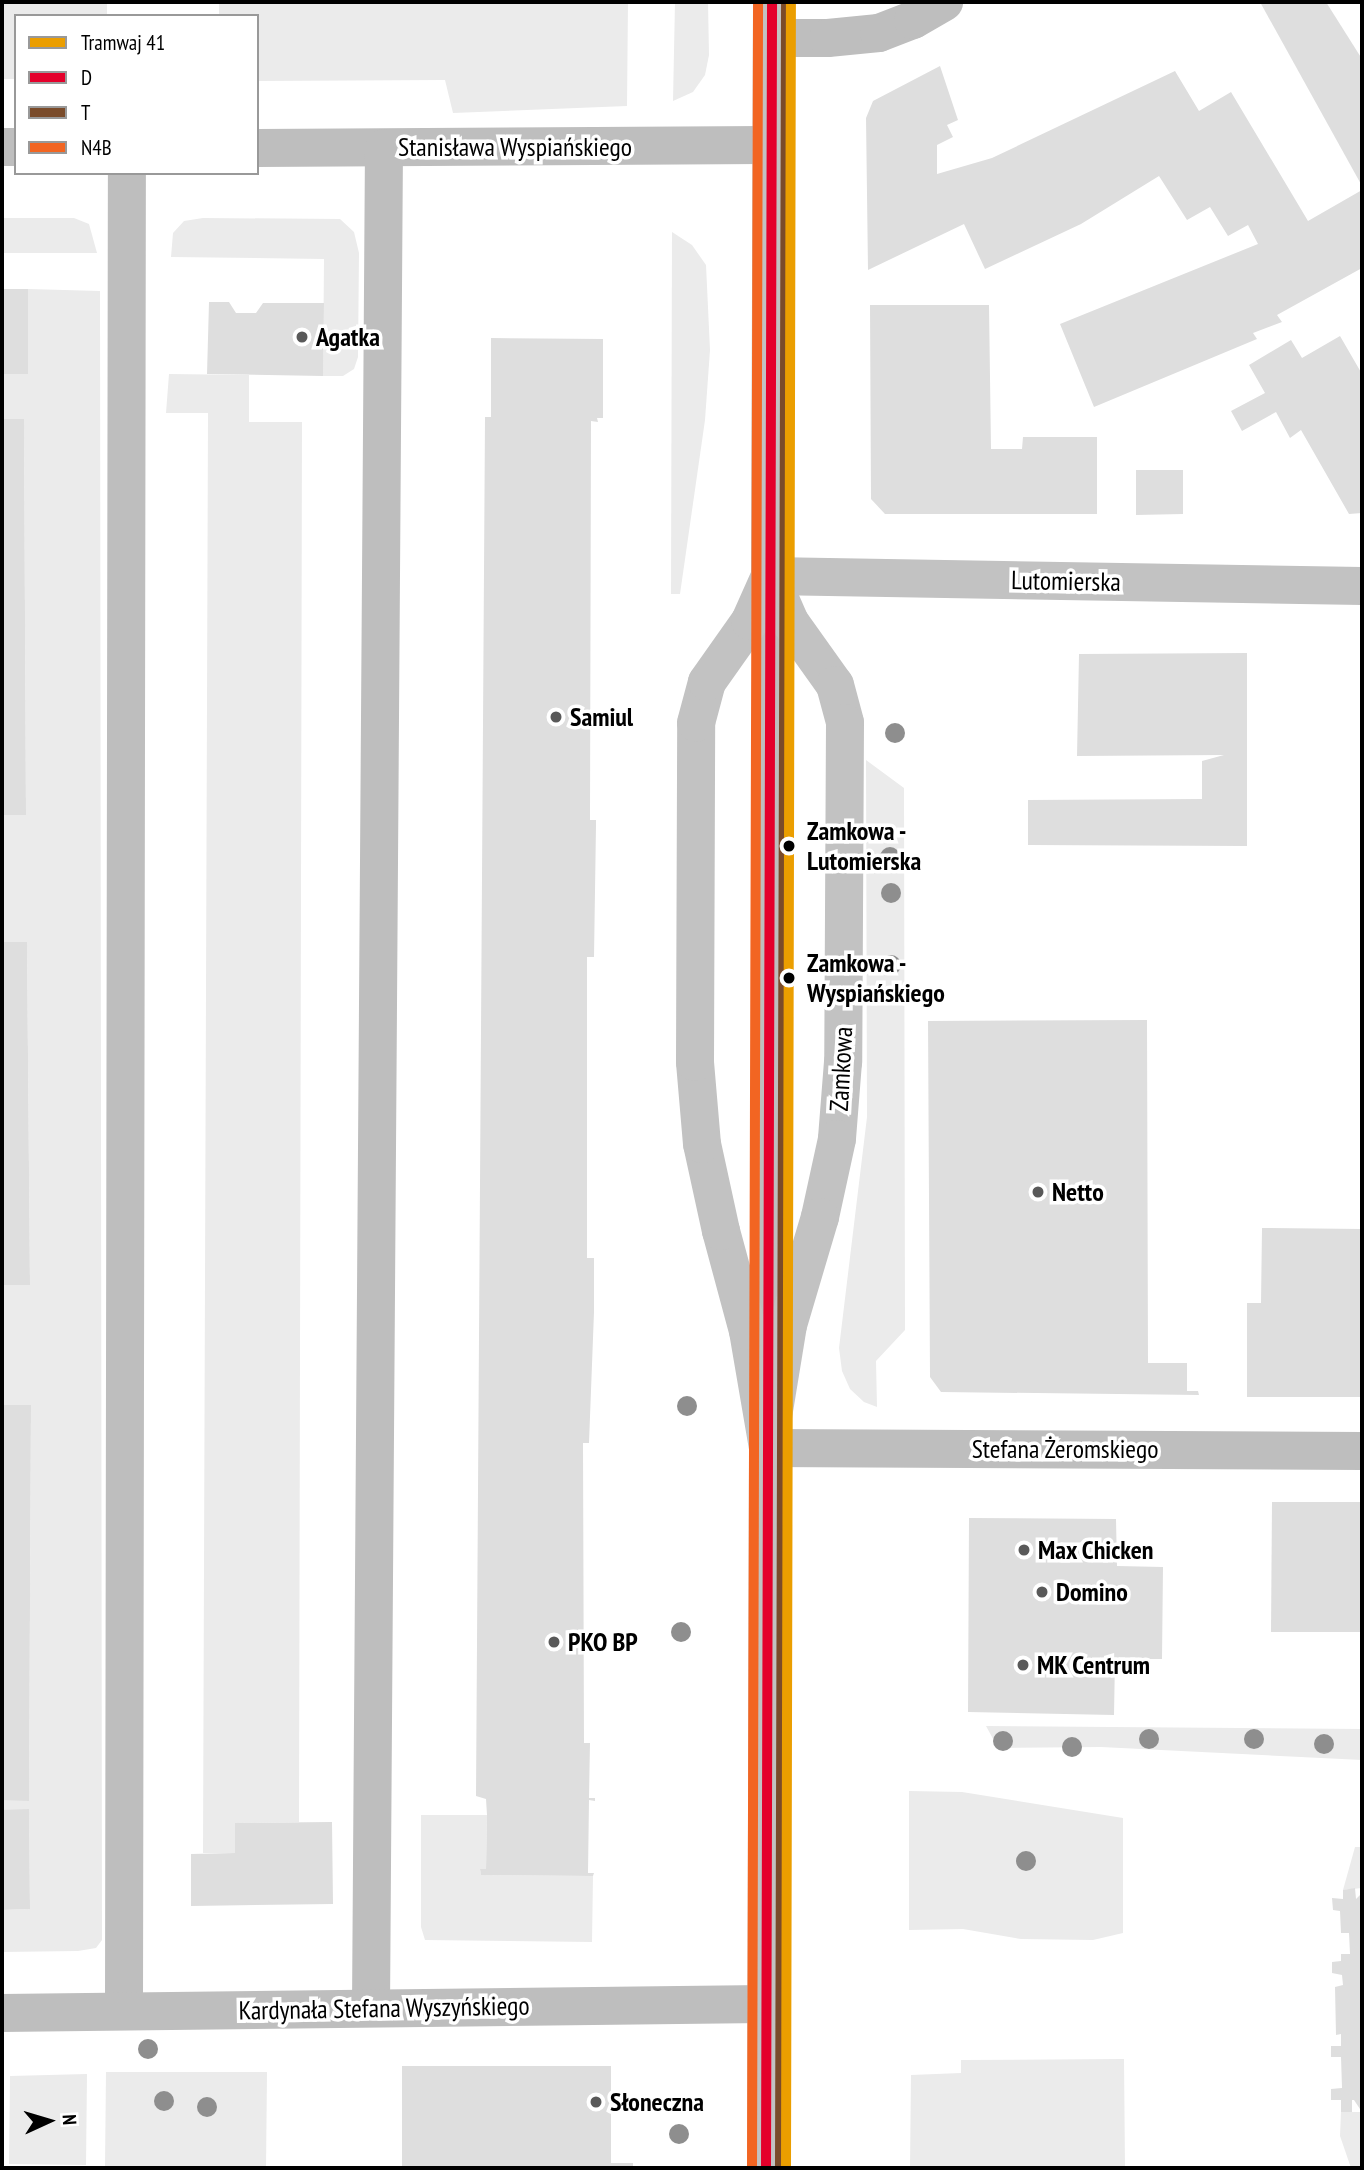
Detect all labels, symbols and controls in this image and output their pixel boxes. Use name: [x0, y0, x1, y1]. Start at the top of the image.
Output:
legend: [14, 14, 259, 175]
text: Tramwaj 41: [81, 29, 165, 56]
text: D: [81, 64, 92, 91]
text: T: [81, 99, 90, 126]
street label: Stanisława Wyspiańskiego: [398, 131, 632, 163]
text: N4B: [81, 134, 112, 161]
place label: Agatka: [316, 321, 380, 353]
marker: Agatka: [294, 329, 310, 345]
street label: Lutomierska: [1011, 564, 1121, 598]
place label: Samiul: [570, 701, 633, 733]
marker: Samiul: [548, 709, 564, 725]
place label: Zamkowa - Lutomierska: [807, 815, 921, 876]
marker: Zamkowa - Lutomierska: [777, 834, 801, 858]
place label: Zamkowa - Wyspiańskiego: [807, 947, 945, 1009]
marker: Zamkowa - Wyspiańskiego: [777, 966, 801, 990]
street label: Zamkowa: [823, 1026, 859, 1112]
place label: Netto: [1052, 1176, 1104, 1208]
marker: Netto: [1030, 1184, 1046, 1200]
street label: Stefana Żeromskiego: [971, 1433, 1159, 1465]
place label: Max Chicken: [1038, 1534, 1155, 1566]
marker: Max Chicken: [1016, 1542, 1032, 1558]
place label: Domino: [1056, 1576, 1128, 1608]
marker: Domino: [1034, 1584, 1050, 1600]
place label: PKO BP: [568, 1626, 638, 1658]
marker: PKO BP: [546, 1634, 562, 1650]
place label: MK Centrum: [1037, 1649, 1151, 1681]
marker: MK Centrum: [1015, 1657, 1031, 1673]
street label: Kardynała Stefana Wyszyńskiego: [238, 1990, 530, 2026]
north arrow: [14, 2086, 84, 2156]
place label: Słoneczna: [610, 2086, 704, 2118]
marker: Słoneczna: [588, 2094, 604, 2110]
text: N: [58, 2114, 82, 2125]

